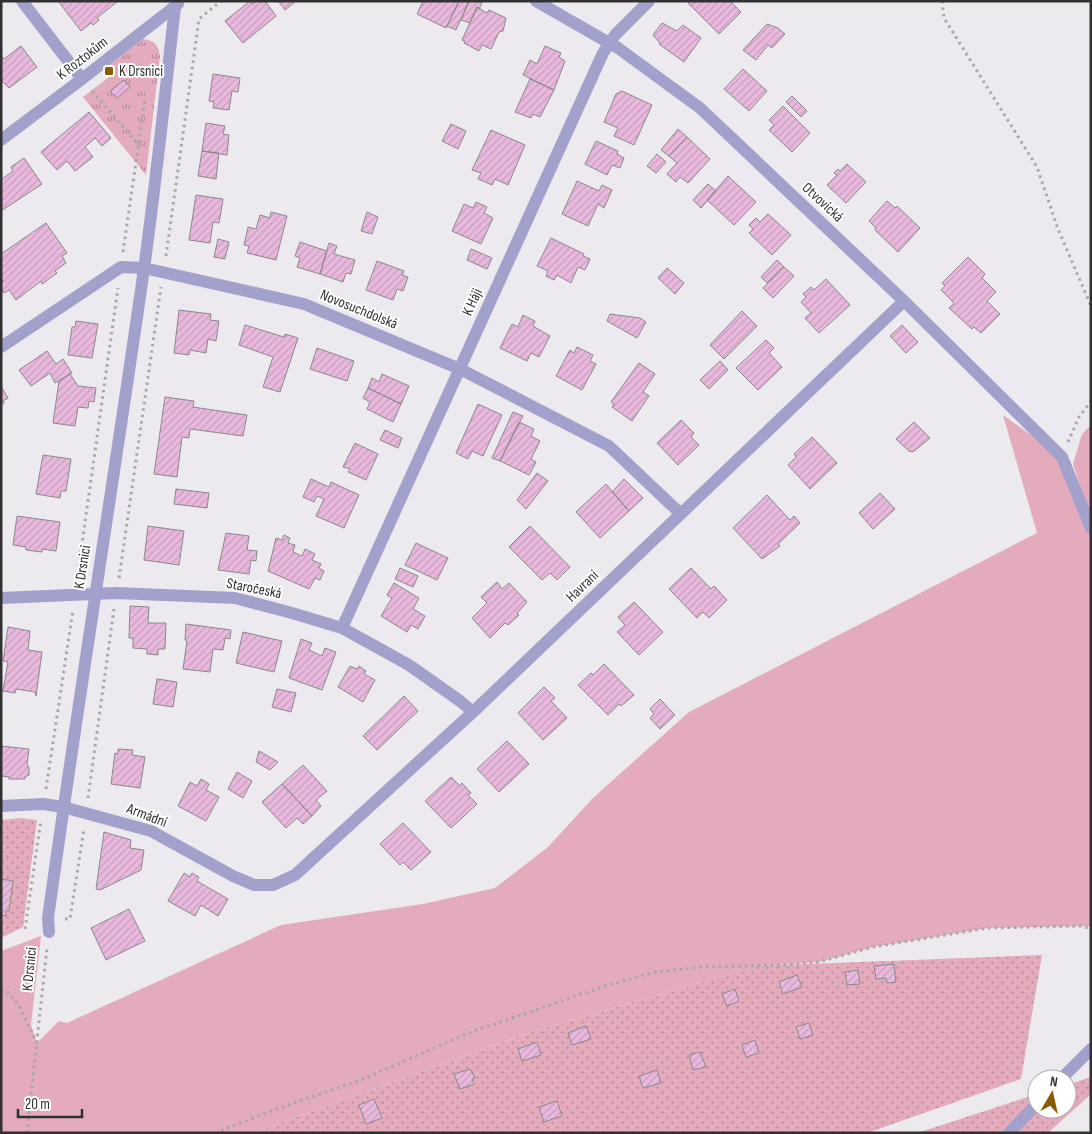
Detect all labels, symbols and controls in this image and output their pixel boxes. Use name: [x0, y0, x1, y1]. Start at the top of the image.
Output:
street label: K Roztokům: [53, 33, 112, 84]
place label: K Drsnici: [119, 62, 163, 81]
marker: K Drsnici: [103, 65, 115, 77]
street label: Otvovická: [798, 178, 848, 226]
street label: Novosuchdolská: [317, 285, 401, 334]
street label: K Háji: [458, 285, 487, 319]
street label: K Drsnici: [70, 544, 95, 590]
street label: Havraní: [562, 566, 603, 606]
street label: Staročeská: [225, 574, 283, 603]
street label: Armádní: [123, 799, 170, 832]
street label: K Drsnici: [18, 946, 41, 992]
north arrow: [1027, 1069, 1077, 1119]
text: N: [1049, 1073, 1059, 1091]
scale bar: [18, 1086, 81, 1118]
text: 20 m: [25, 1095, 50, 1114]

